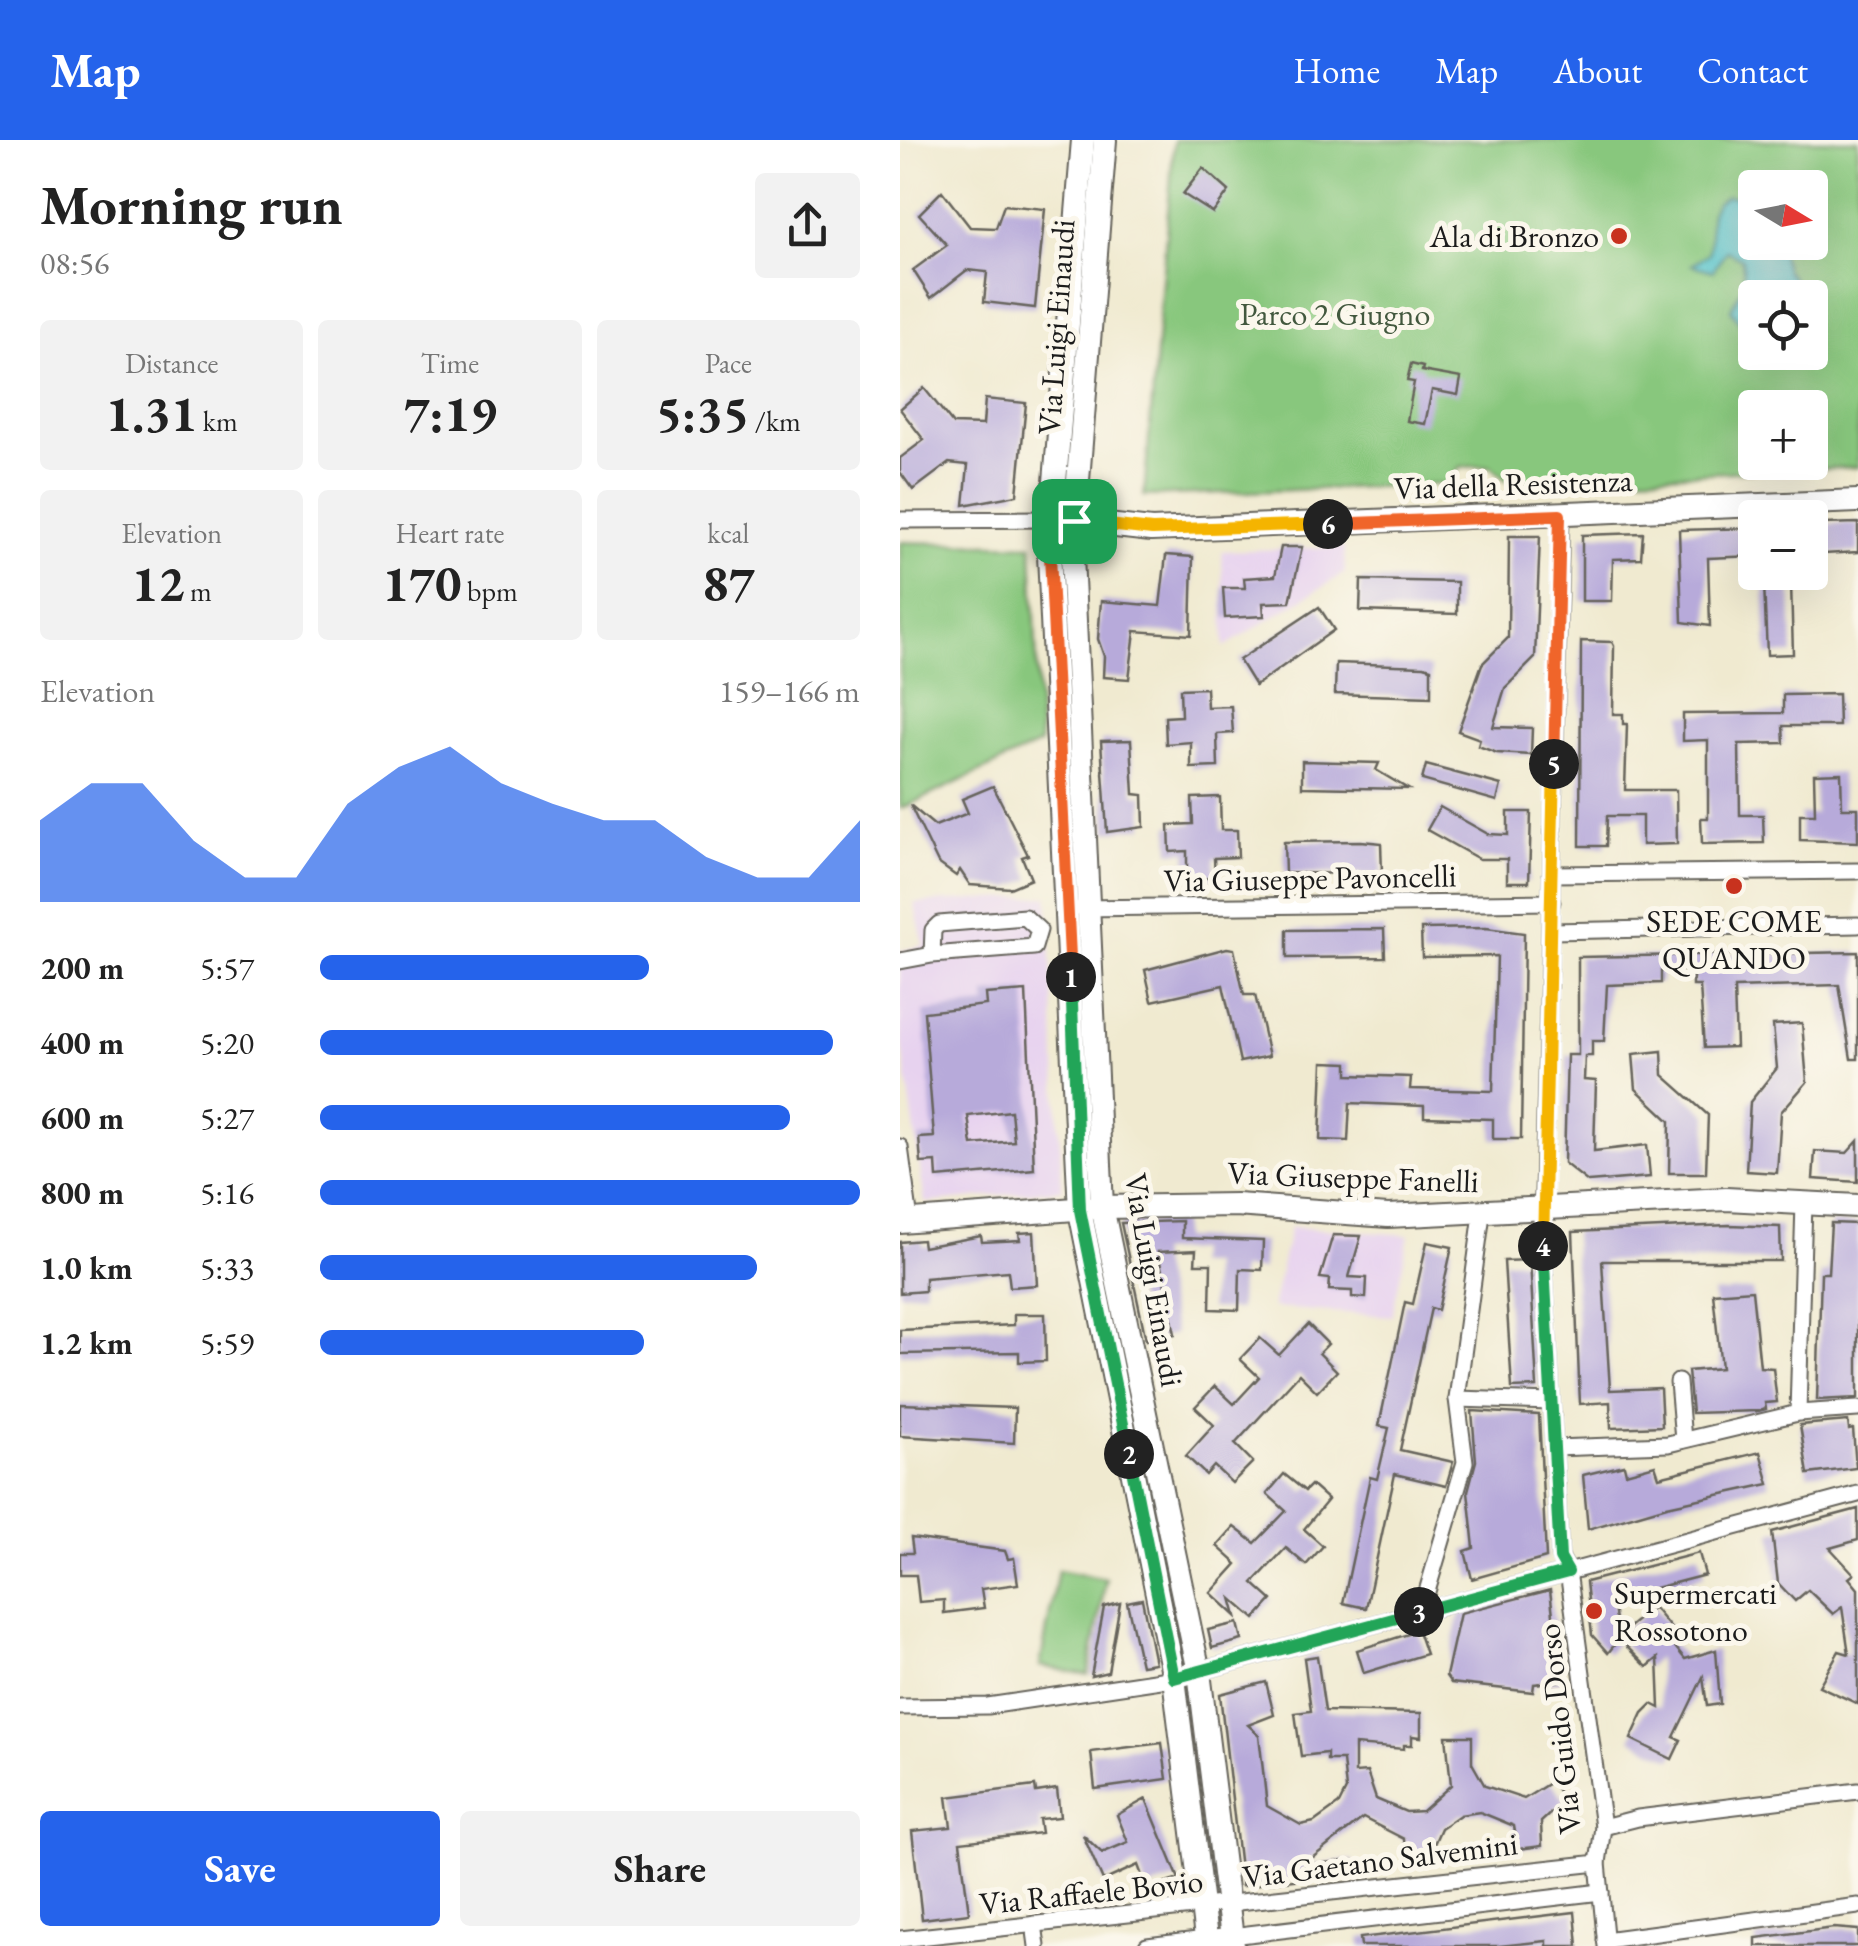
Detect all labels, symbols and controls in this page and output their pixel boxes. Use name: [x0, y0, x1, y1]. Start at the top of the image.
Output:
text: Map: [50, 39, 141, 101]
text: Home: [1294, 48, 1380, 93]
text: Map: [1435, 48, 1498, 93]
text: About: [1553, 48, 1642, 93]
text: Contact: [1697, 48, 1808, 93]
text: Morning run: [40, 169, 343, 240]
north arrow: [1738, 170, 1828, 260]
map controls: [1738, 170, 1828, 590]
button: share: [755, 173, 860, 278]
place label: Ala di Bronzo: [1428, 215, 1599, 257]
street label: Via Luigi Einaudi: [1028, 218, 1084, 436]
marker: Ala di Bronzo: [1608, 225, 1630, 247]
text: 08:56: [40, 242, 109, 284]
button: locate: [1738, 280, 1828, 370]
park label: Parco 2 Giugno: [1240, 293, 1430, 335]
text: Distance: [125, 345, 218, 381]
text: Time: [421, 345, 479, 381]
text: Pace: [705, 345, 752, 381]
text: 1.31: [106, 381, 197, 446]
text: 7:19: [403, 381, 497, 446]
text: 5:35: [656, 381, 749, 446]
button: +: [1738, 390, 1828, 480]
text: km: [197, 403, 238, 439]
text: /km: [749, 403, 801, 439]
street label: Via della Resistenza: [1393, 459, 1633, 509]
pin: [1032, 479, 1117, 564]
icon: arrive: [1047, 494, 1102, 549]
pin: 6: [1303, 499, 1353, 549]
button: −: [1738, 500, 1828, 590]
text: 6: [1321, 506, 1335, 542]
text: Elevation: [121, 515, 222, 551]
text: Heart rate: [396, 515, 504, 551]
text: kcal: [707, 515, 749, 551]
text: 12: [132, 551, 184, 616]
text: 170: [382, 551, 462, 616]
text: 87: [702, 551, 755, 616]
text: m: [184, 573, 212, 609]
text: bpm: [462, 573, 518, 609]
text: Elevation: [40, 670, 155, 712]
text: 159–166 m: [719, 670, 860, 712]
pin: 5: [1529, 739, 1579, 789]
text: 5: [1547, 746, 1561, 782]
street label: Via Giuseppe Pavoncelli: [1163, 854, 1457, 902]
marker: SEDE COME QUANDO: [1723, 875, 1745, 897]
place label: SEDE COME QUANDO: [1646, 900, 1822, 979]
text: 200 m: [40, 947, 124, 989]
text: 5:57: [200, 947, 254, 989]
pin: 1: [1046, 952, 1096, 1002]
text: 1: [1064, 959, 1078, 995]
text: 400 m: [40, 1022, 124, 1064]
text: 5:20: [200, 1022, 254, 1064]
text: 600 m: [40, 1097, 124, 1139]
text: 5:27: [200, 1097, 254, 1139]
street label: Via Giuseppe Fanelli: [1227, 1152, 1480, 1202]
street label: Via Luigi Einaudi: [1115, 1170, 1193, 1390]
text: 800 m: [40, 1172, 124, 1214]
text: 5:16: [200, 1172, 254, 1214]
pin: 4: [1518, 1221, 1568, 1271]
text: 4: [1536, 1228, 1550, 1264]
text: 1.0 km: [40, 1247, 133, 1289]
text: 5:33: [200, 1247, 254, 1289]
text: 1.2 km: [40, 1322, 133, 1364]
text: 5:59: [200, 1322, 254, 1364]
pin: 2: [1104, 1429, 1154, 1479]
text: 2: [1122, 1436, 1136, 1472]
place label: Supermercati Rossotono: [1614, 1572, 1777, 1651]
pin: 3: [1394, 1587, 1444, 1637]
text: 3: [1412, 1594, 1426, 1630]
marker: Supermercati Rossotono: [1583, 1600, 1605, 1622]
street label: Via Guido Dorso: [1527, 1622, 1591, 1836]
button: Save: [40, 1811, 440, 1926]
button: Share: [460, 1811, 860, 1926]
street label: Via Gaetano Salvemini: [1240, 1822, 1520, 1898]
street label: Via Raffaele Bovio: [977, 1859, 1205, 1925]

